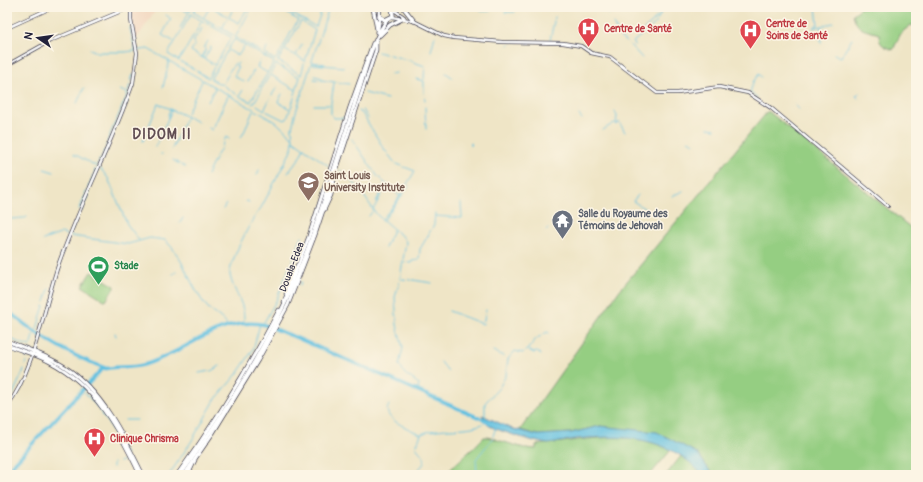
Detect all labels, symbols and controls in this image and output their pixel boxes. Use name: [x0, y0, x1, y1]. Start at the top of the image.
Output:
hospital icon: Centre de Santé: [576, 16, 602, 49]
hospital icon: Centre de Soins de Santé: [737, 17, 763, 50]
north arrow: [18, 18, 58, 58]
place label: Centre de Soins de Santé: [766, 18, 829, 42]
place label: Centre de Santé: [604, 23, 673, 35]
text: N: [22, 30, 36, 41]
district label: DIDOM II: [132, 126, 192, 143]
school or university icon: Saint Louis University Institute: [295, 169, 321, 202]
place label: Saint Louis University Institute: [324, 170, 406, 194]
temple icon: Salle du Royaume des Témoins de Jehovah: [549, 207, 575, 240]
place label: Salle du Royaume des Témoins de Jehovah: [577, 208, 668, 232]
street label: Douala-Edea: [277, 240, 307, 294]
sports icon: Stade: [86, 253, 112, 286]
place label: Stade: [114, 260, 140, 272]
hospital icon: Clinique Chrisma: [82, 426, 108, 459]
place label: Clinique Chrisma: [110, 433, 179, 445]

